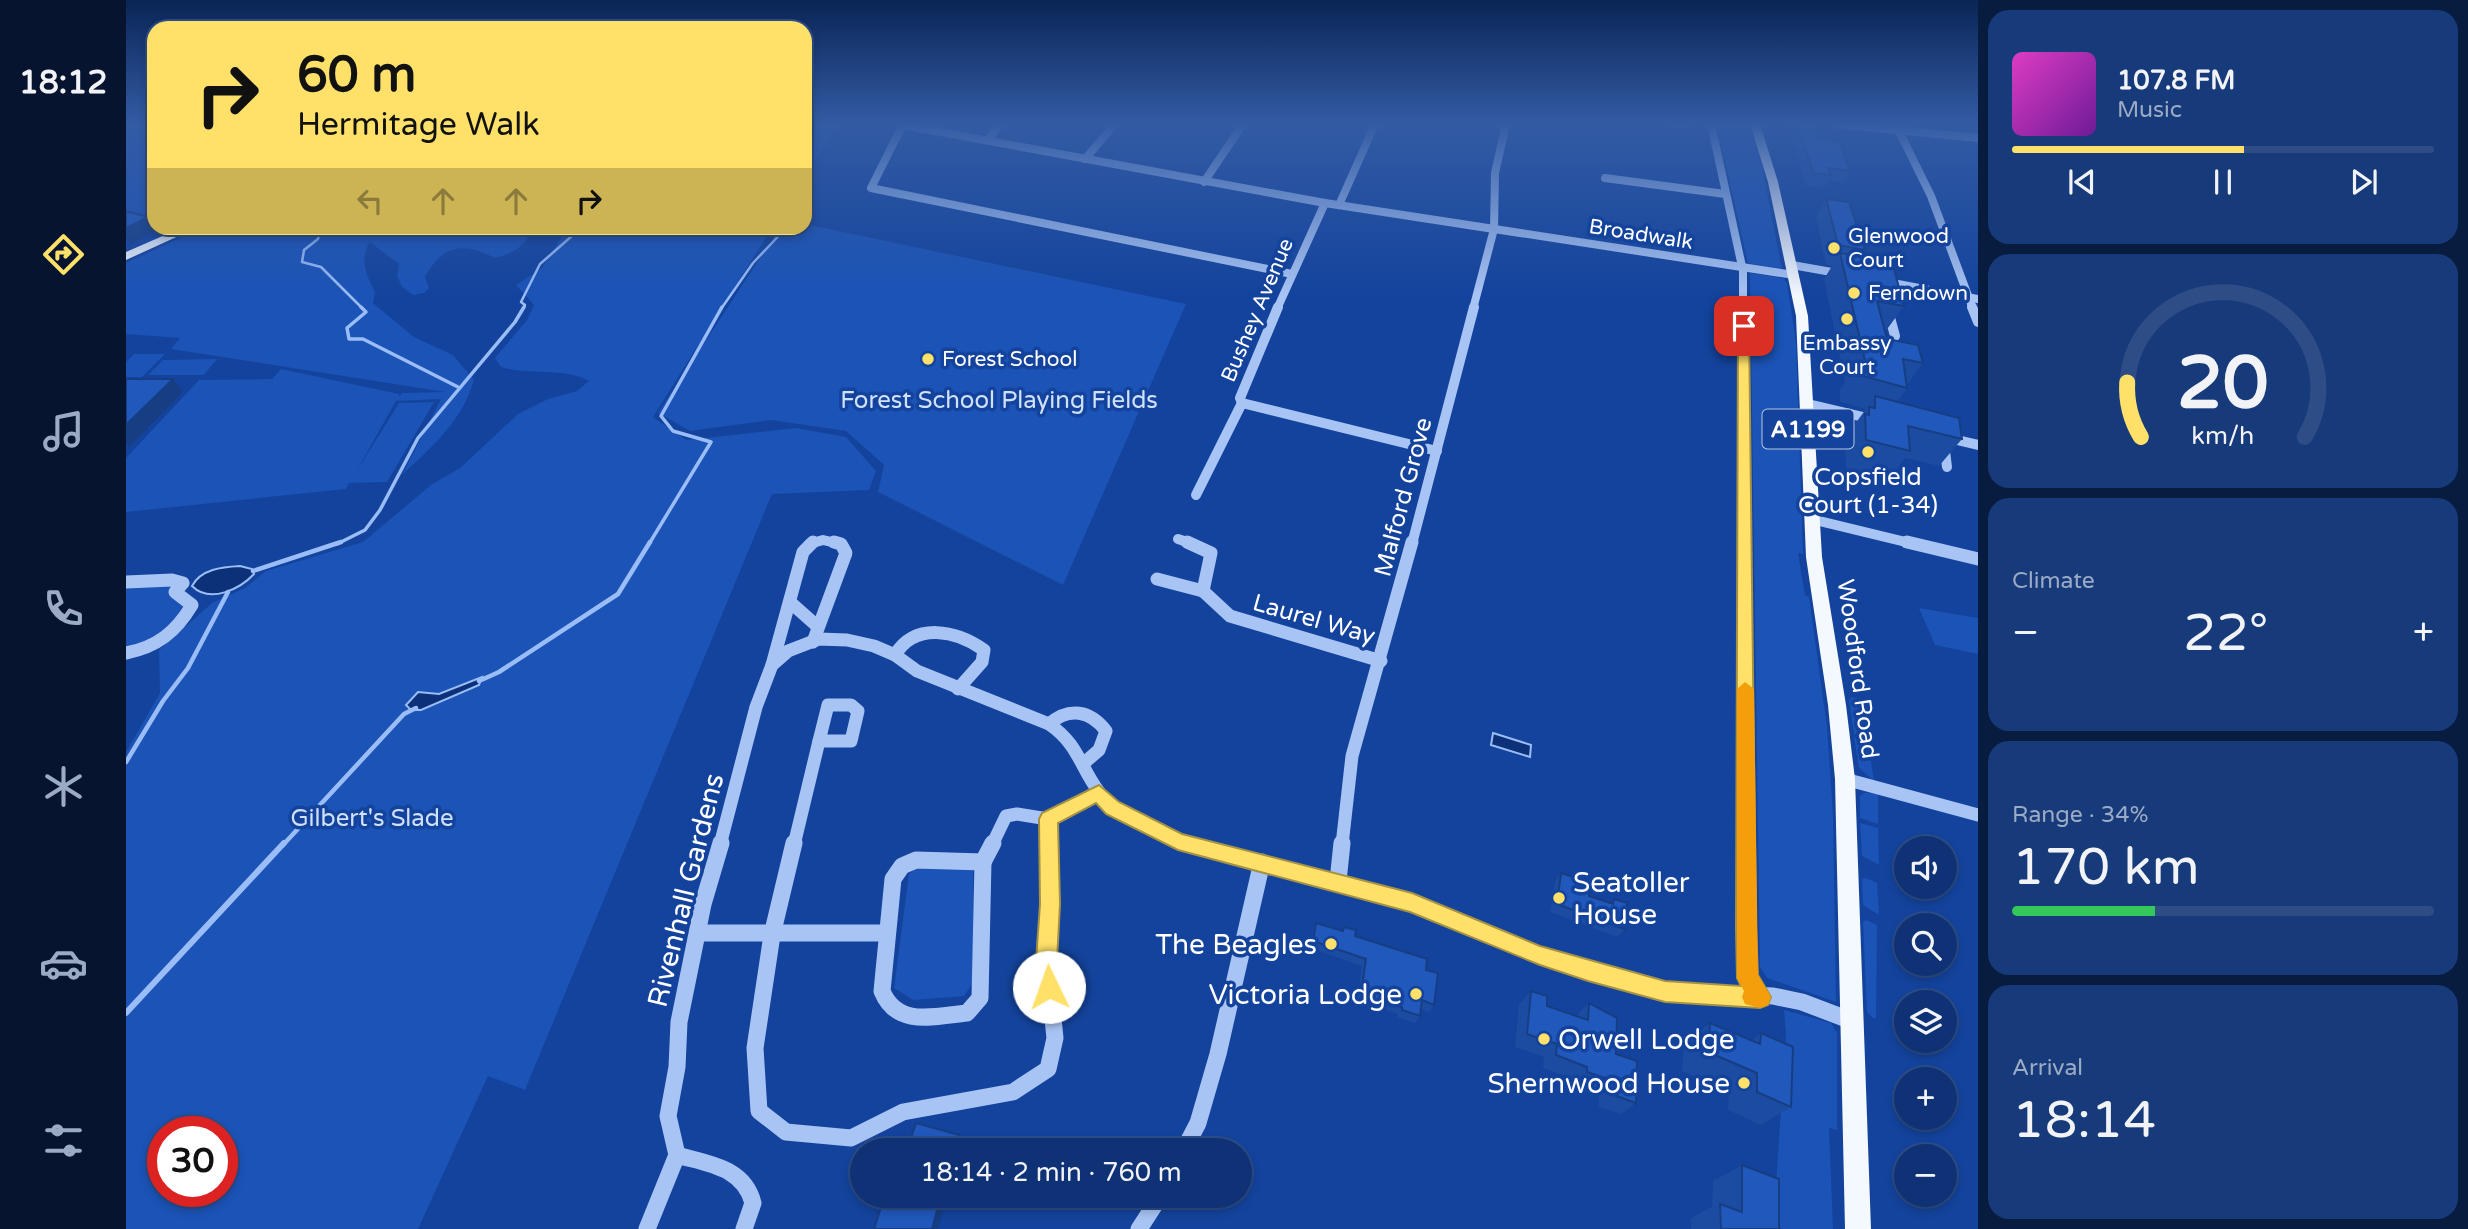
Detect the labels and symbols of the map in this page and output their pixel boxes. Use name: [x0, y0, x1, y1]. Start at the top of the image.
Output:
street label: Broadwalk: [1587, 214, 1695, 255]
place label: Glenwood Court: [1848, 224, 1949, 273]
street label: Bushey Avenue: [1216, 234, 1299, 386]
marker: Glenwood Court: [1826, 240, 1842, 256]
place label: Ferndown: [1868, 281, 1968, 306]
marker: Ferndown: [1846, 285, 1862, 301]
pin: [1714, 296, 1774, 356]
marker: Embassy Court: [1839, 311, 1855, 327]
place label: Embassy Court: [1803, 331, 1891, 380]
place label: Forest School: [942, 347, 1077, 372]
marker: Forest School: [920, 351, 936, 367]
park label: Forest School Playing Fields: [840, 386, 1158, 415]
road number: A1199: [1762, 410, 1854, 448]
street label: Malford Grove: [1368, 414, 1439, 580]
marker: Copsfield Court (1-34): [1860, 444, 1876, 460]
place label: Copsfield Court (1-34): [1798, 463, 1938, 520]
street label: Woodford Road: [1831, 577, 1884, 761]
street label: Laurel Way: [1249, 588, 1378, 651]
street label: Rivenhall Gardens: [640, 770, 731, 1011]
park label: Gilbert's Slade: [290, 804, 454, 833]
place label: Seatoller House: [1573, 866, 1690, 932]
marker: Seatoller House: [1551, 890, 1567, 906]
place label: The Beagles: [1155, 928, 1317, 962]
marker: The Beagles: [1323, 936, 1339, 952]
position arrow: [1012, 950, 1086, 1024]
place label: Victoria Lodge: [1208, 978, 1402, 1012]
marker: Victoria Lodge: [1408, 986, 1424, 1002]
place label: Orwell Lodge: [1558, 1023, 1735, 1057]
marker: Orwell Lodge: [1536, 1031, 1552, 1047]
place label: Shernwood House: [1487, 1067, 1730, 1101]
marker: Shernwood House: [1736, 1075, 1752, 1091]
speed limit sign: 30: [147, 1116, 238, 1207]

